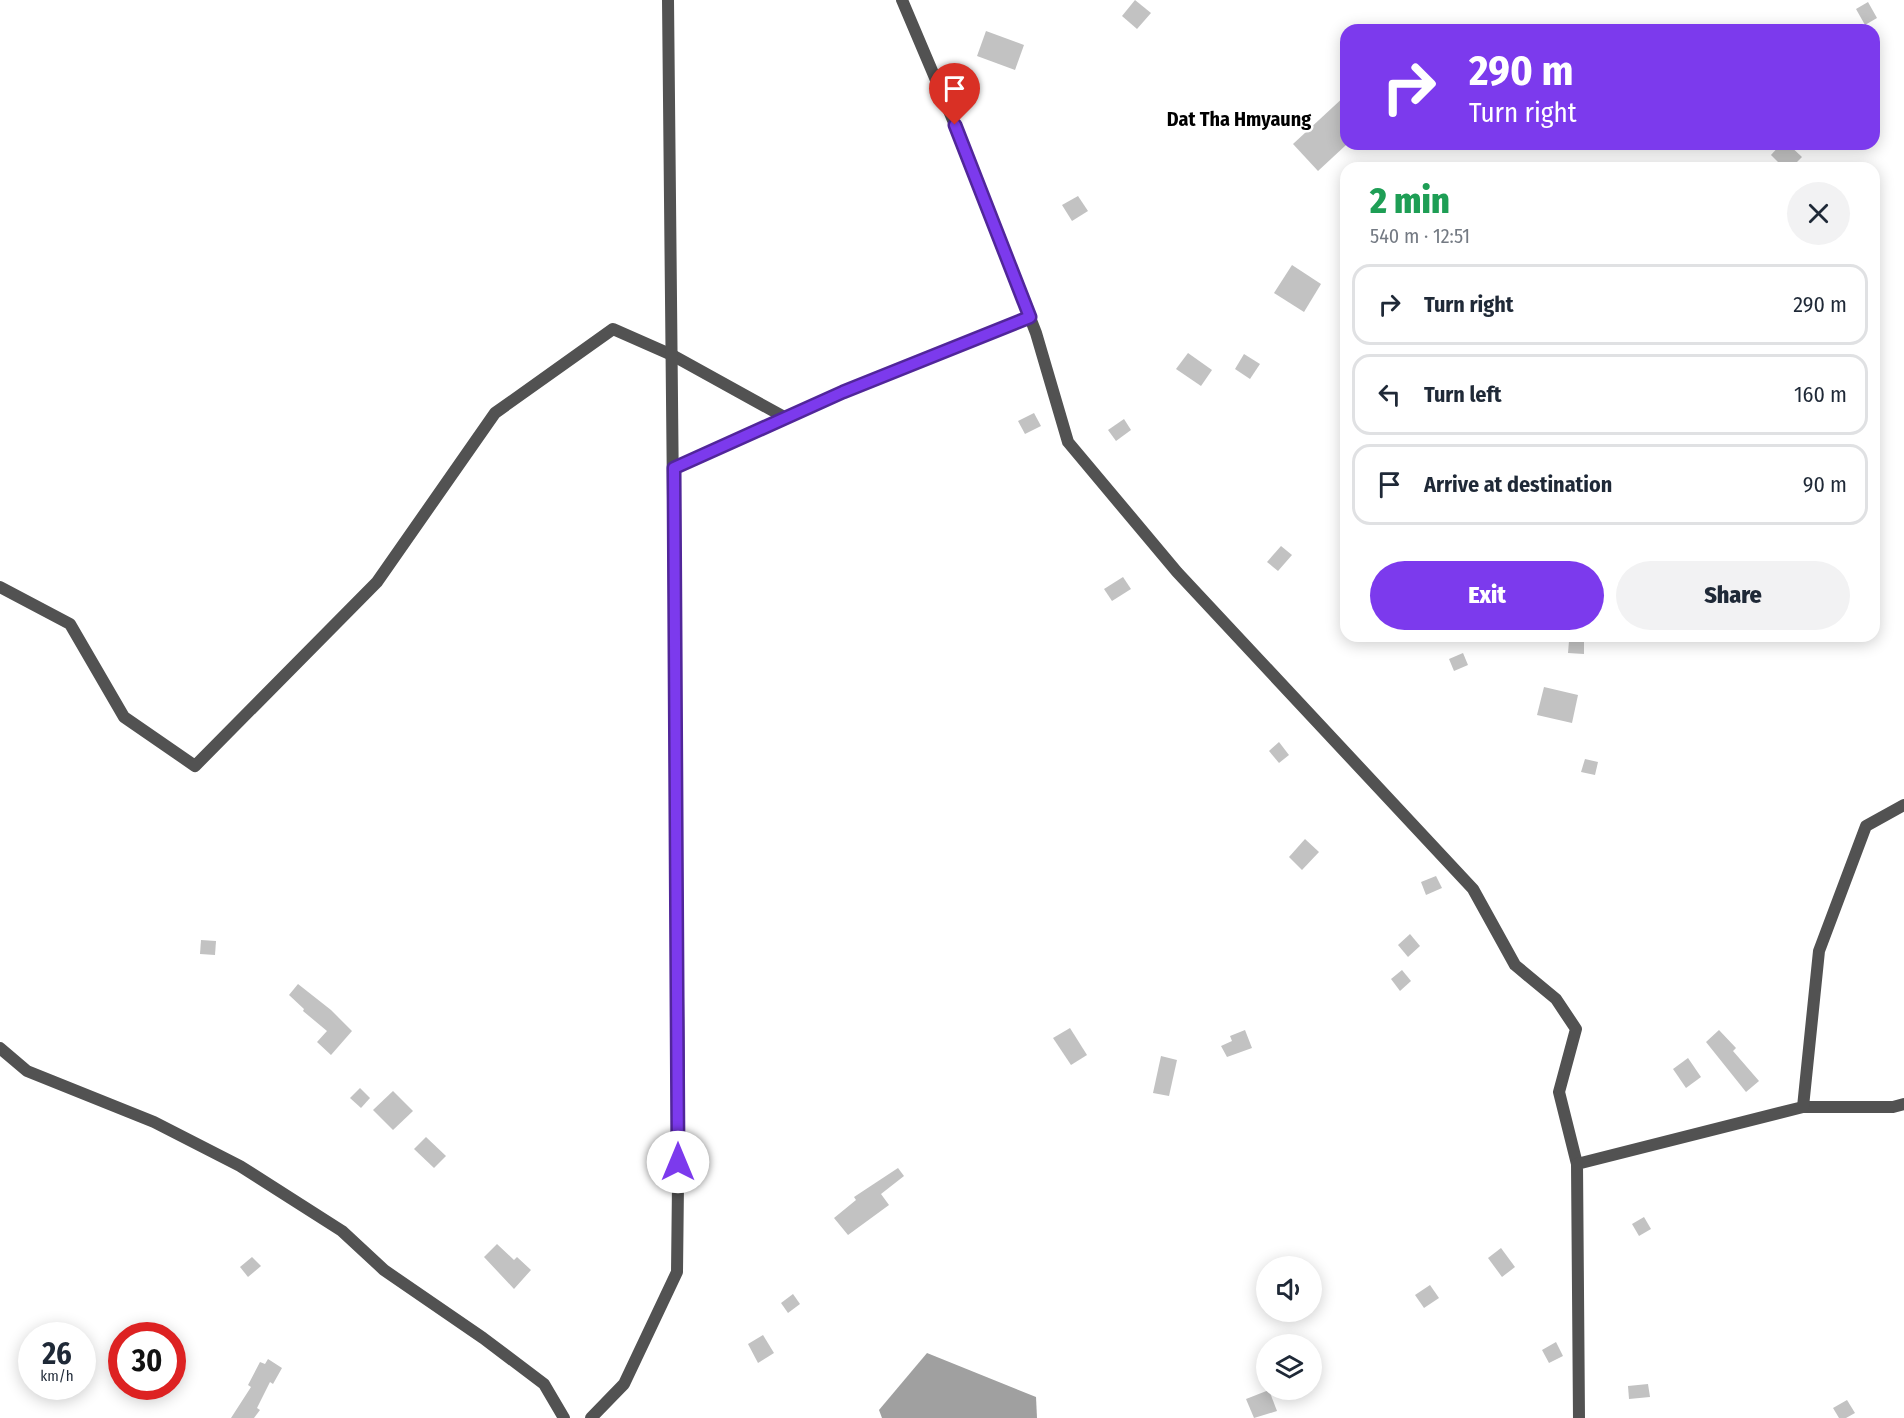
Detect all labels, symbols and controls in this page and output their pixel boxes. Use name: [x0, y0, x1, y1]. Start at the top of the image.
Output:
text: 290 m: [1469, 46, 1574, 96]
icon: right: [1370, 48, 1448, 126]
pin: [929, 63, 980, 125]
icon: arrive: [938, 72, 971, 105]
text: Turn right: [1469, 97, 1577, 129]
district label: Dat Tha Hmyaung: [1167, 107, 1311, 131]
text: 2 min: [1370, 179, 1450, 223]
button: close: [1787, 182, 1850, 245]
text: 540 m · 12:51: [1370, 224, 1470, 248]
icon: right: [1373, 288, 1406, 321]
text: Turn right: [1424, 291, 1513, 318]
text: 290 m: [1793, 291, 1847, 318]
icon: left: [1373, 378, 1406, 411]
text: Turn left: [1424, 381, 1502, 408]
text: 160 m: [1794, 381, 1847, 408]
icon: arrive: [1373, 468, 1406, 501]
text: Arrive at destination: [1424, 471, 1612, 498]
text: 90 m: [1803, 471, 1847, 498]
button: Exit: [1370, 561, 1604, 630]
button: Share: [1616, 561, 1850, 630]
position arrow: [646, 1130, 710, 1194]
map controls: [1256, 1256, 1322, 1400]
button: sound: [1256, 1256, 1322, 1322]
speed limit sign: 30: [108, 1322, 186, 1400]
button: layers: [1256, 1334, 1322, 1400]
text: 26: [42, 1336, 72, 1372]
text: km/h: [40, 1367, 74, 1385]

